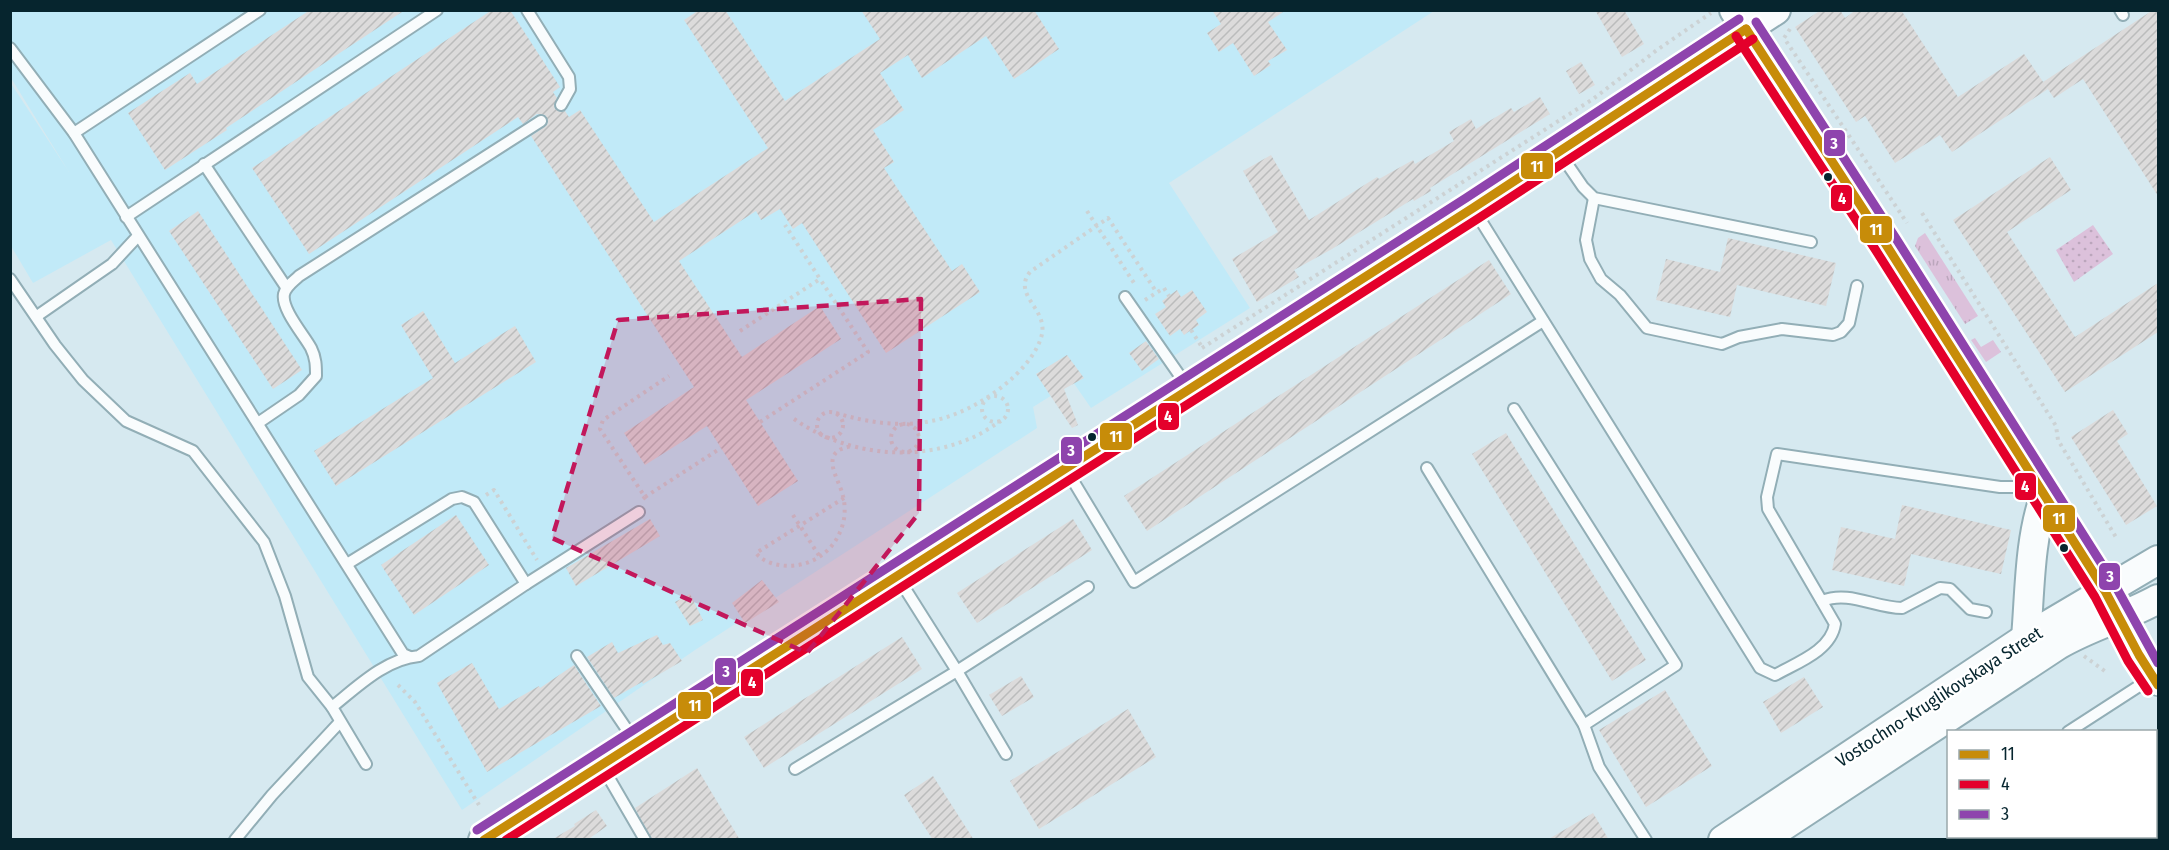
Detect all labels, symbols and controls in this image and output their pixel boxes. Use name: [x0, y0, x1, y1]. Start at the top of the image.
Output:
line badge: 3: [1823, 129, 1846, 157]
text: 3: [1829, 134, 1838, 153]
line badge: 11: [1520, 152, 1554, 180]
text: 11: [1530, 157, 1544, 176]
unlabelled marker: [1822, 171, 1834, 183]
line badge: 4: [1830, 184, 1853, 212]
text: 4: [1838, 189, 1846, 208]
line badge: 11: [1859, 215, 1893, 244]
text: 11: [1869, 220, 1883, 239]
line badge: 4: [1157, 402, 1180, 431]
text: 4: [1164, 407, 1172, 426]
line badge: 11: [1099, 422, 1133, 451]
text: 11: [1109, 427, 1123, 446]
unlabelled marker: [1086, 431, 1098, 443]
line badge: 3: [1060, 436, 1083, 465]
text: 3: [1066, 441, 1075, 460]
line badge: 4: [2014, 472, 2037, 501]
text: 4: [2021, 477, 2029, 496]
line badge: 11: [2042, 504, 2076, 533]
text: 11: [2052, 509, 2066, 528]
unlabelled marker: [2058, 542, 2070, 554]
line badge: 3: [2098, 562, 2121, 591]
text: 3: [2105, 567, 2114, 586]
street label: Vostochno-Kruglikovskaya Street: [1832, 622, 2046, 772]
line badge: 3: [714, 657, 737, 686]
text: 3: [721, 662, 730, 681]
line badge: 4: [740, 668, 764, 697]
text: 4: [748, 673, 756, 692]
line badge: 11: [677, 691, 712, 720]
text: 11: [688, 696, 702, 715]
legend: [1947, 730, 2157, 838]
text: 11: [2001, 743, 2015, 765]
text: 4: [2001, 773, 2010, 795]
text: 3: [2001, 803, 2009, 825]

